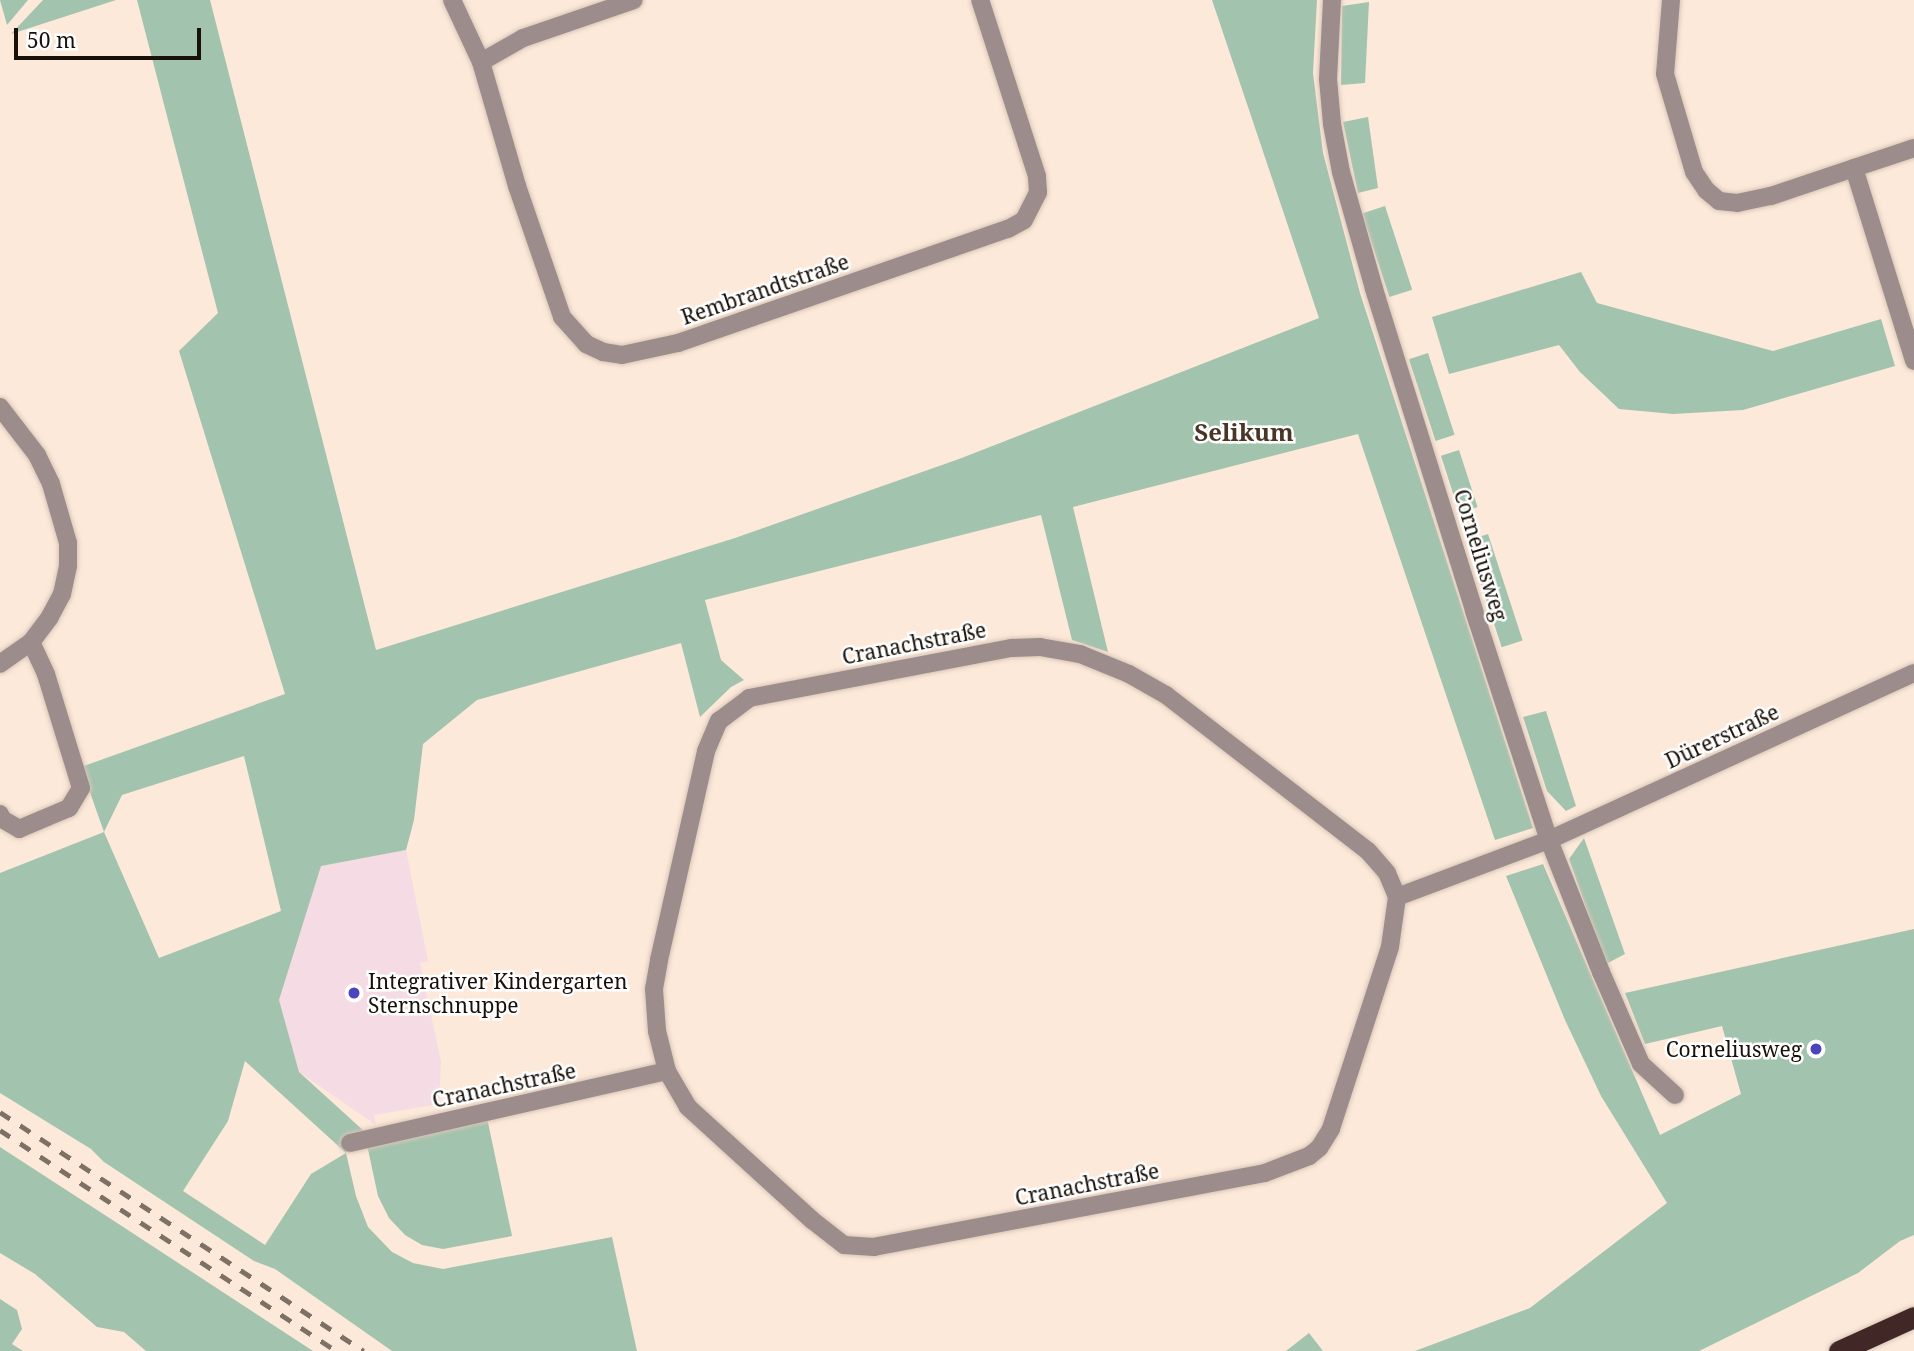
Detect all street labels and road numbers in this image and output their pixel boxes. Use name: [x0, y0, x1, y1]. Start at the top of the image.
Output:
street label: Rembrandtstraße: [678, 248, 852, 330]
street label: Corneliusweg: [1449, 486, 1513, 624]
street label: Cranachstraße: [840, 617, 988, 669]
street label: Dürerstraße: [1661, 699, 1783, 773]
street label: Cranachstraße: [430, 1057, 578, 1113]
street label: Cranachstraße: [1013, 1158, 1161, 1210]

